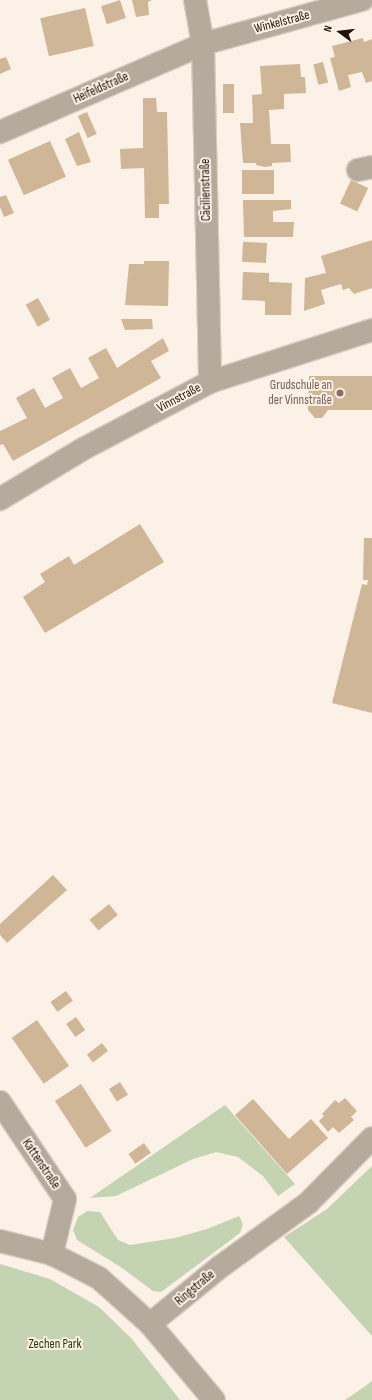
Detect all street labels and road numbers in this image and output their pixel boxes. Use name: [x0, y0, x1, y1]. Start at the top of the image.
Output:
street label: Winkelstraße: [253, 7, 311, 37]
street label: Heifeldstraße: [71, 69, 131, 107]
street label: Cäcilienstraße: [198, 159, 214, 221]
street label: Vinnstraße: [154, 380, 204, 416]
street label: Kattenstraße: [19, 1136, 63, 1192]
street label: Ringstraße: [172, 1267, 218, 1309]

